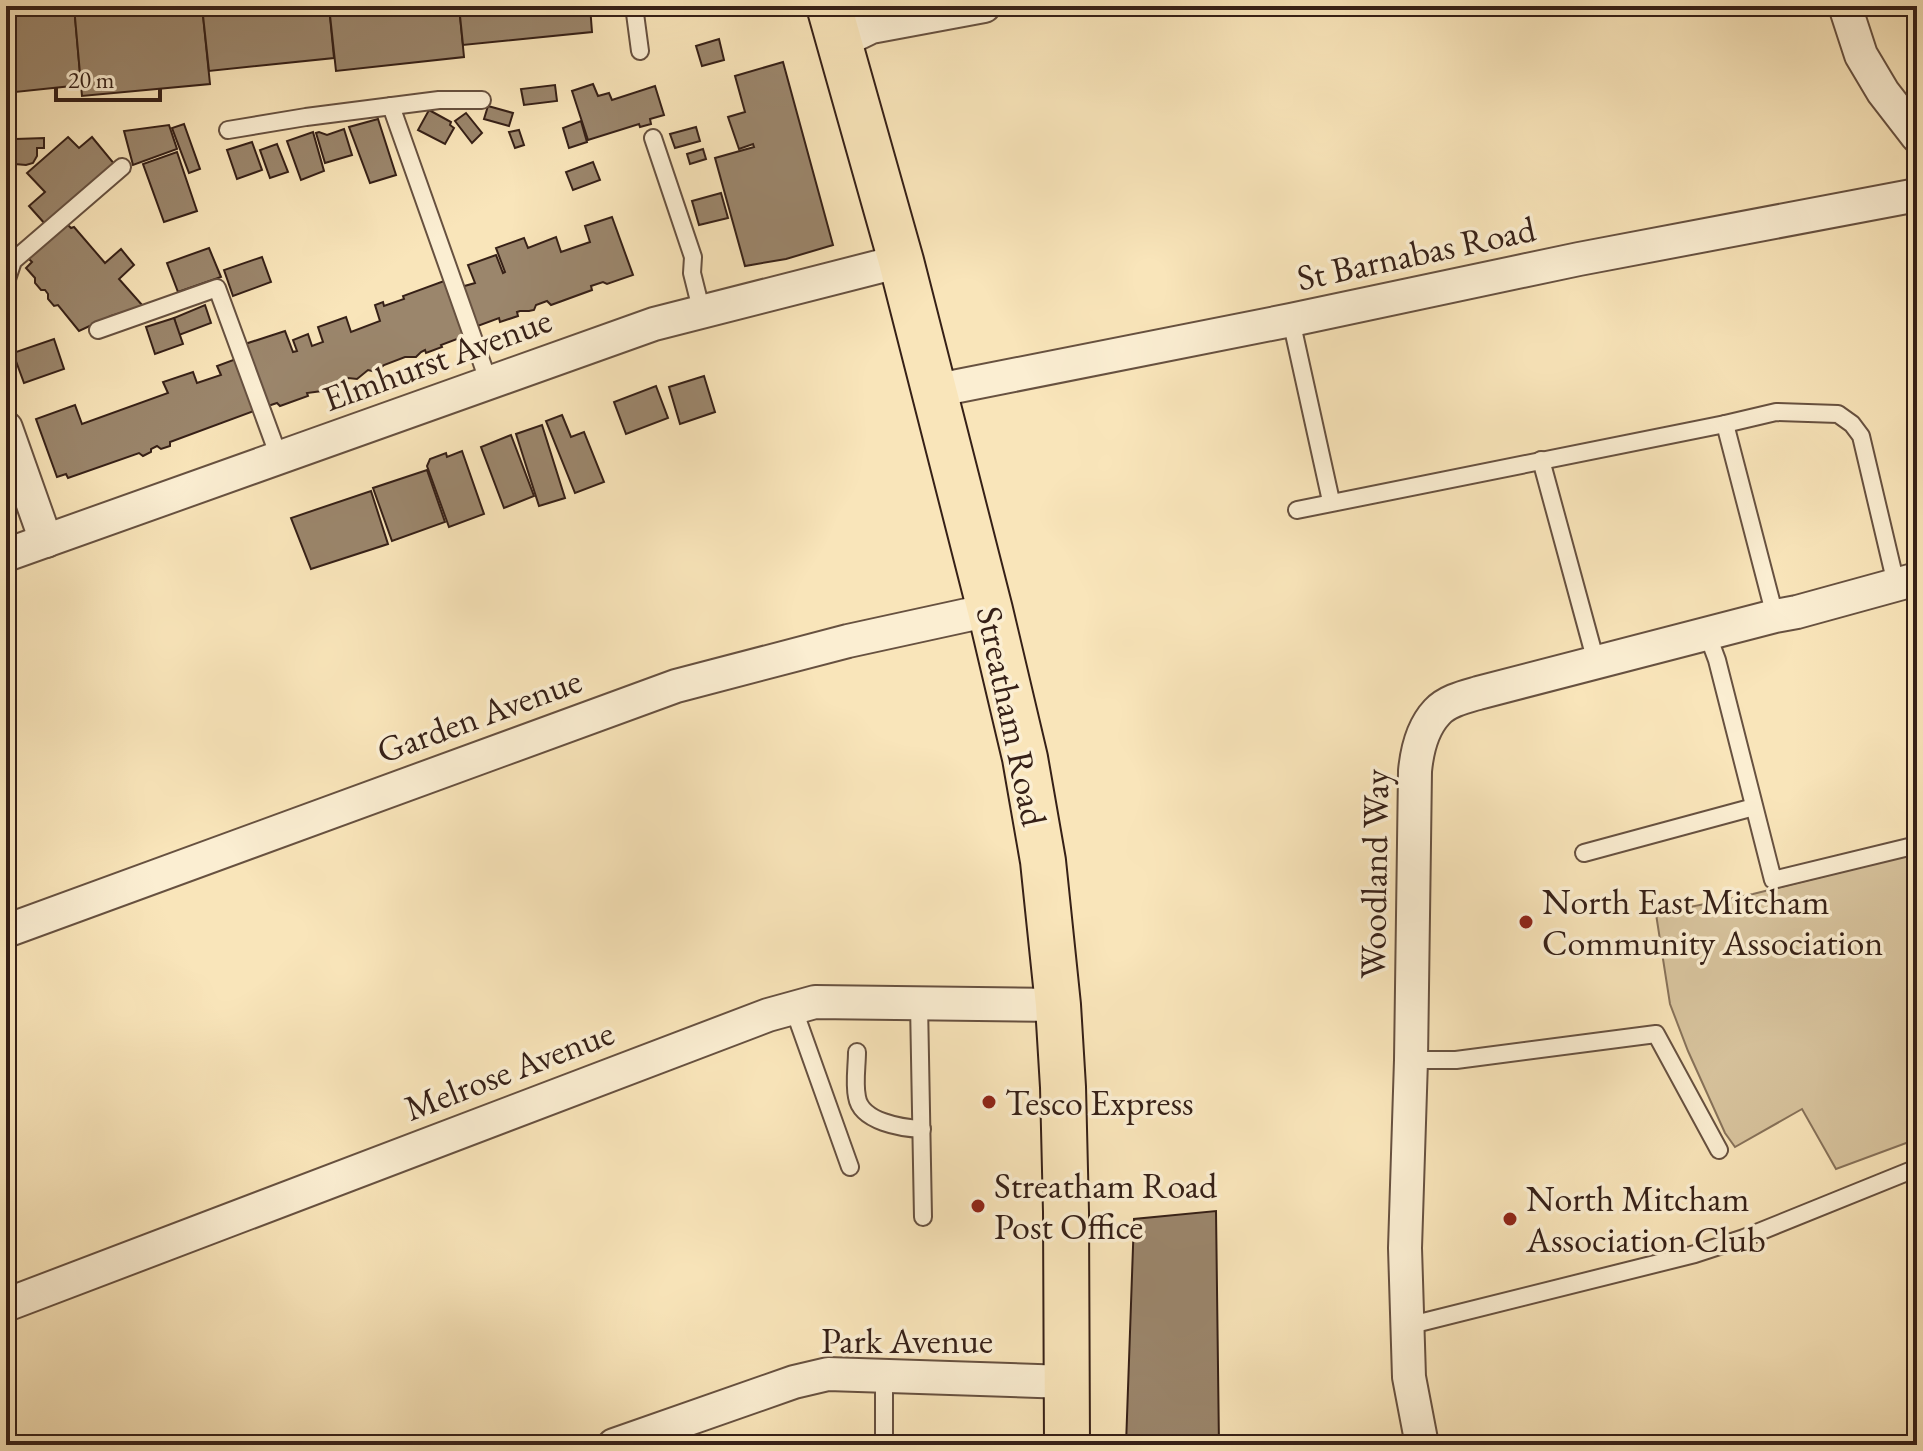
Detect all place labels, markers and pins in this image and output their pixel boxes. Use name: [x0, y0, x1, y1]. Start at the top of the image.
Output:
place label: North East Mitcham Community Association: [1542, 878, 1883, 966]
marker: North East Mitcham Community Association: [1517, 913, 1535, 931]
place label: Tesco Express: [1005, 1079, 1194, 1126]
marker: Tesco Express: [980, 1093, 998, 1111]
place label: Streatham Road Post Office: [994, 1162, 1218, 1250]
place label: North Mitcham Association Club: [1525, 1175, 1766, 1263]
marker: Streatham Road Post Office: [969, 1197, 987, 1215]
marker: North Mitcham Association Club: [1501, 1210, 1519, 1228]

